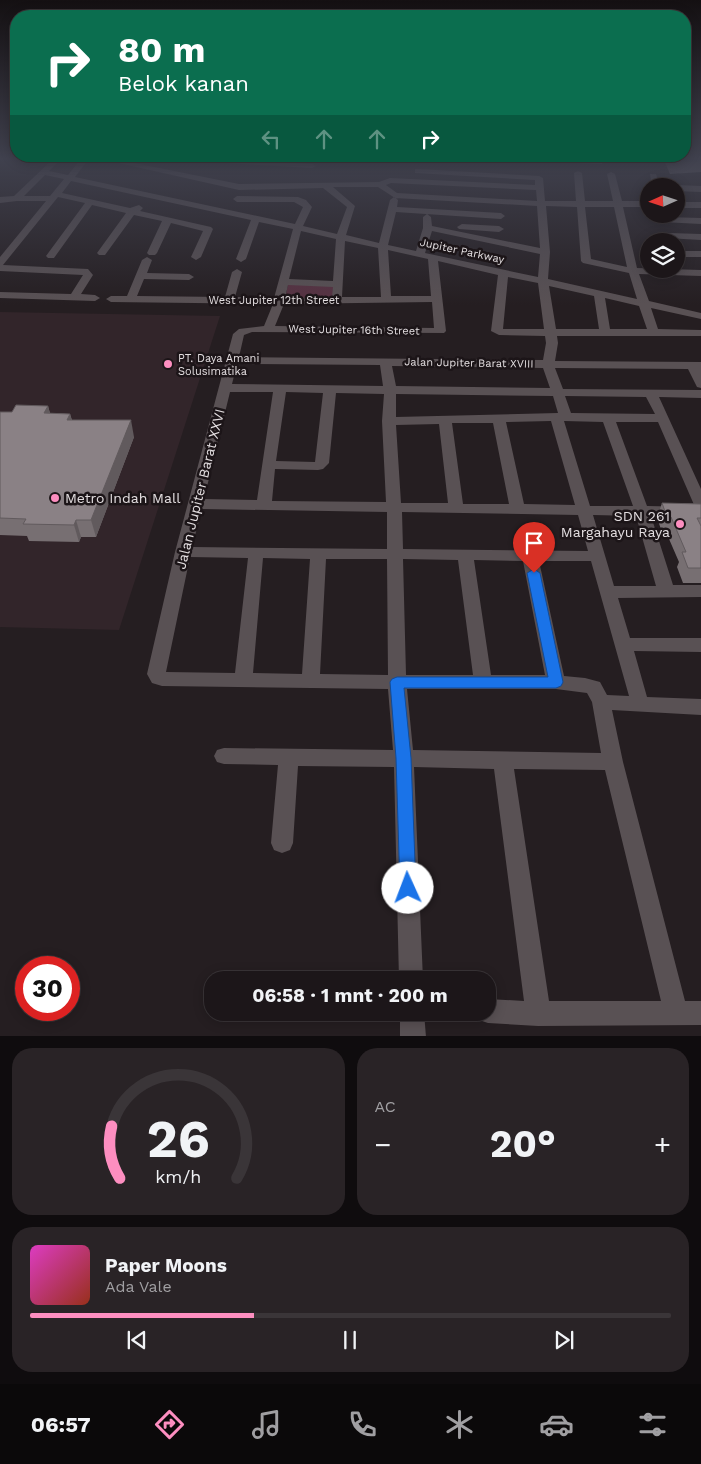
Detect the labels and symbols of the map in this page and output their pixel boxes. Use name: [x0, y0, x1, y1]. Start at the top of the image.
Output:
north arrow: [640, 178, 685, 222]
street label: Jupiter Parkway: [419, 236, 506, 266]
street label: West Jupiter 12th Street: [209, 294, 340, 307]
street label: West Jupiter 16th Street: [288, 322, 420, 338]
place label: PT. Daya Amani Solusimatika: [178, 352, 259, 378]
street label: Jalan Jupiter Barat XVIII: [404, 355, 534, 371]
marker: PT. Daya Amani Solusimatika: [162, 358, 174, 370]
street label: Jalan Jupiter Barat XXVI: [172, 407, 228, 571]
place label: Metro Indah Mall: [65, 490, 181, 506]
marker: Metro Indah Mall: [49, 492, 61, 504]
place label: SDN 261 Margahayu Raya: [561, 508, 670, 540]
marker: SDN 261 Margahayu Raya: [674, 518, 686, 530]
pin: [513, 522, 555, 573]
position arrow: [381, 861, 433, 913]
speed limit sign: 30: [15, 956, 80, 1021]

